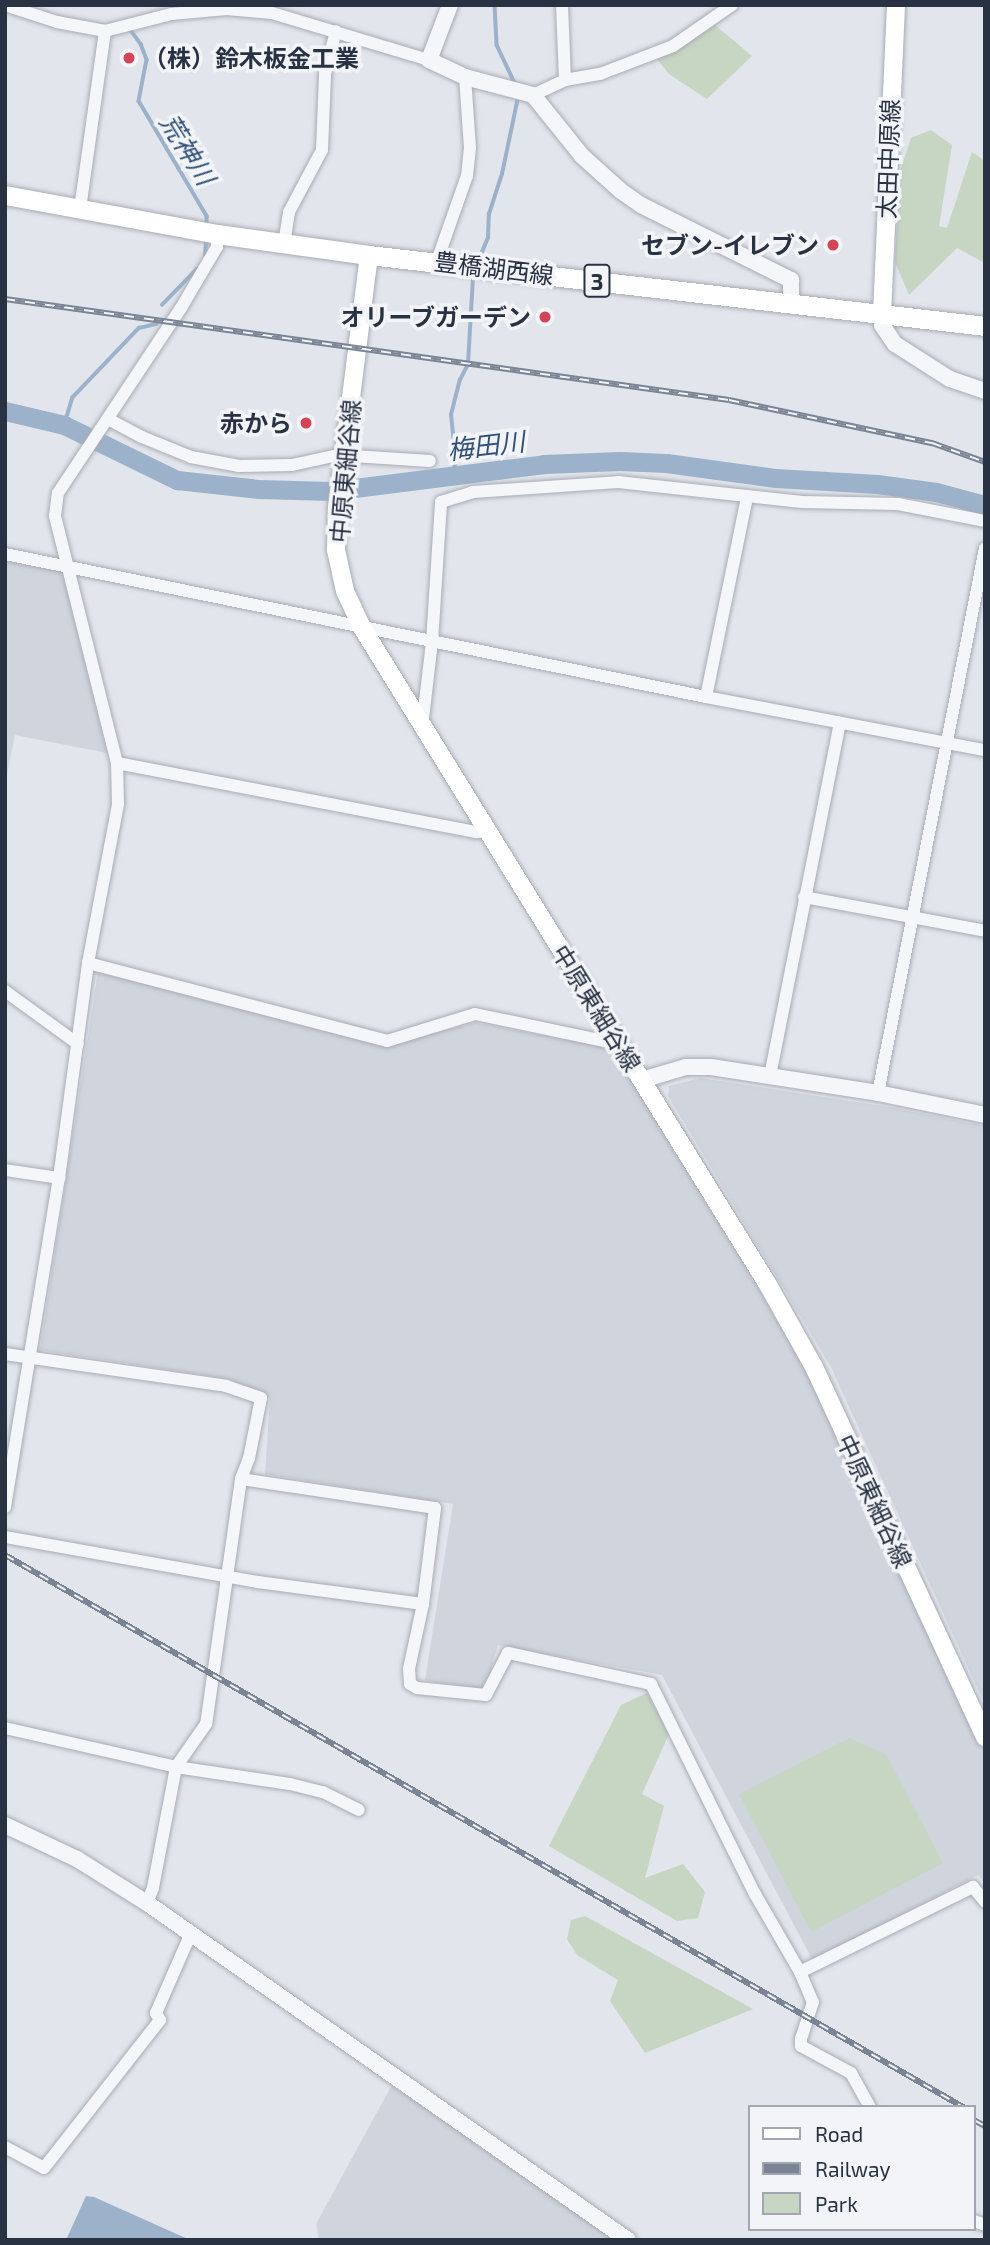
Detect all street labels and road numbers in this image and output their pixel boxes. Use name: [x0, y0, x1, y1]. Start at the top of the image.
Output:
street label: 太田中原線: [872, 99, 904, 219]
street label: 豊橋湖西線: [433, 246, 555, 290]
road number: 3: [583, 262, 611, 300]
street label: 中原東細谷線: [324, 398, 366, 544]
street label: 中原東細谷線: [547, 939, 647, 1077]
street label: 中原東細谷線: [832, 1430, 918, 1572]

